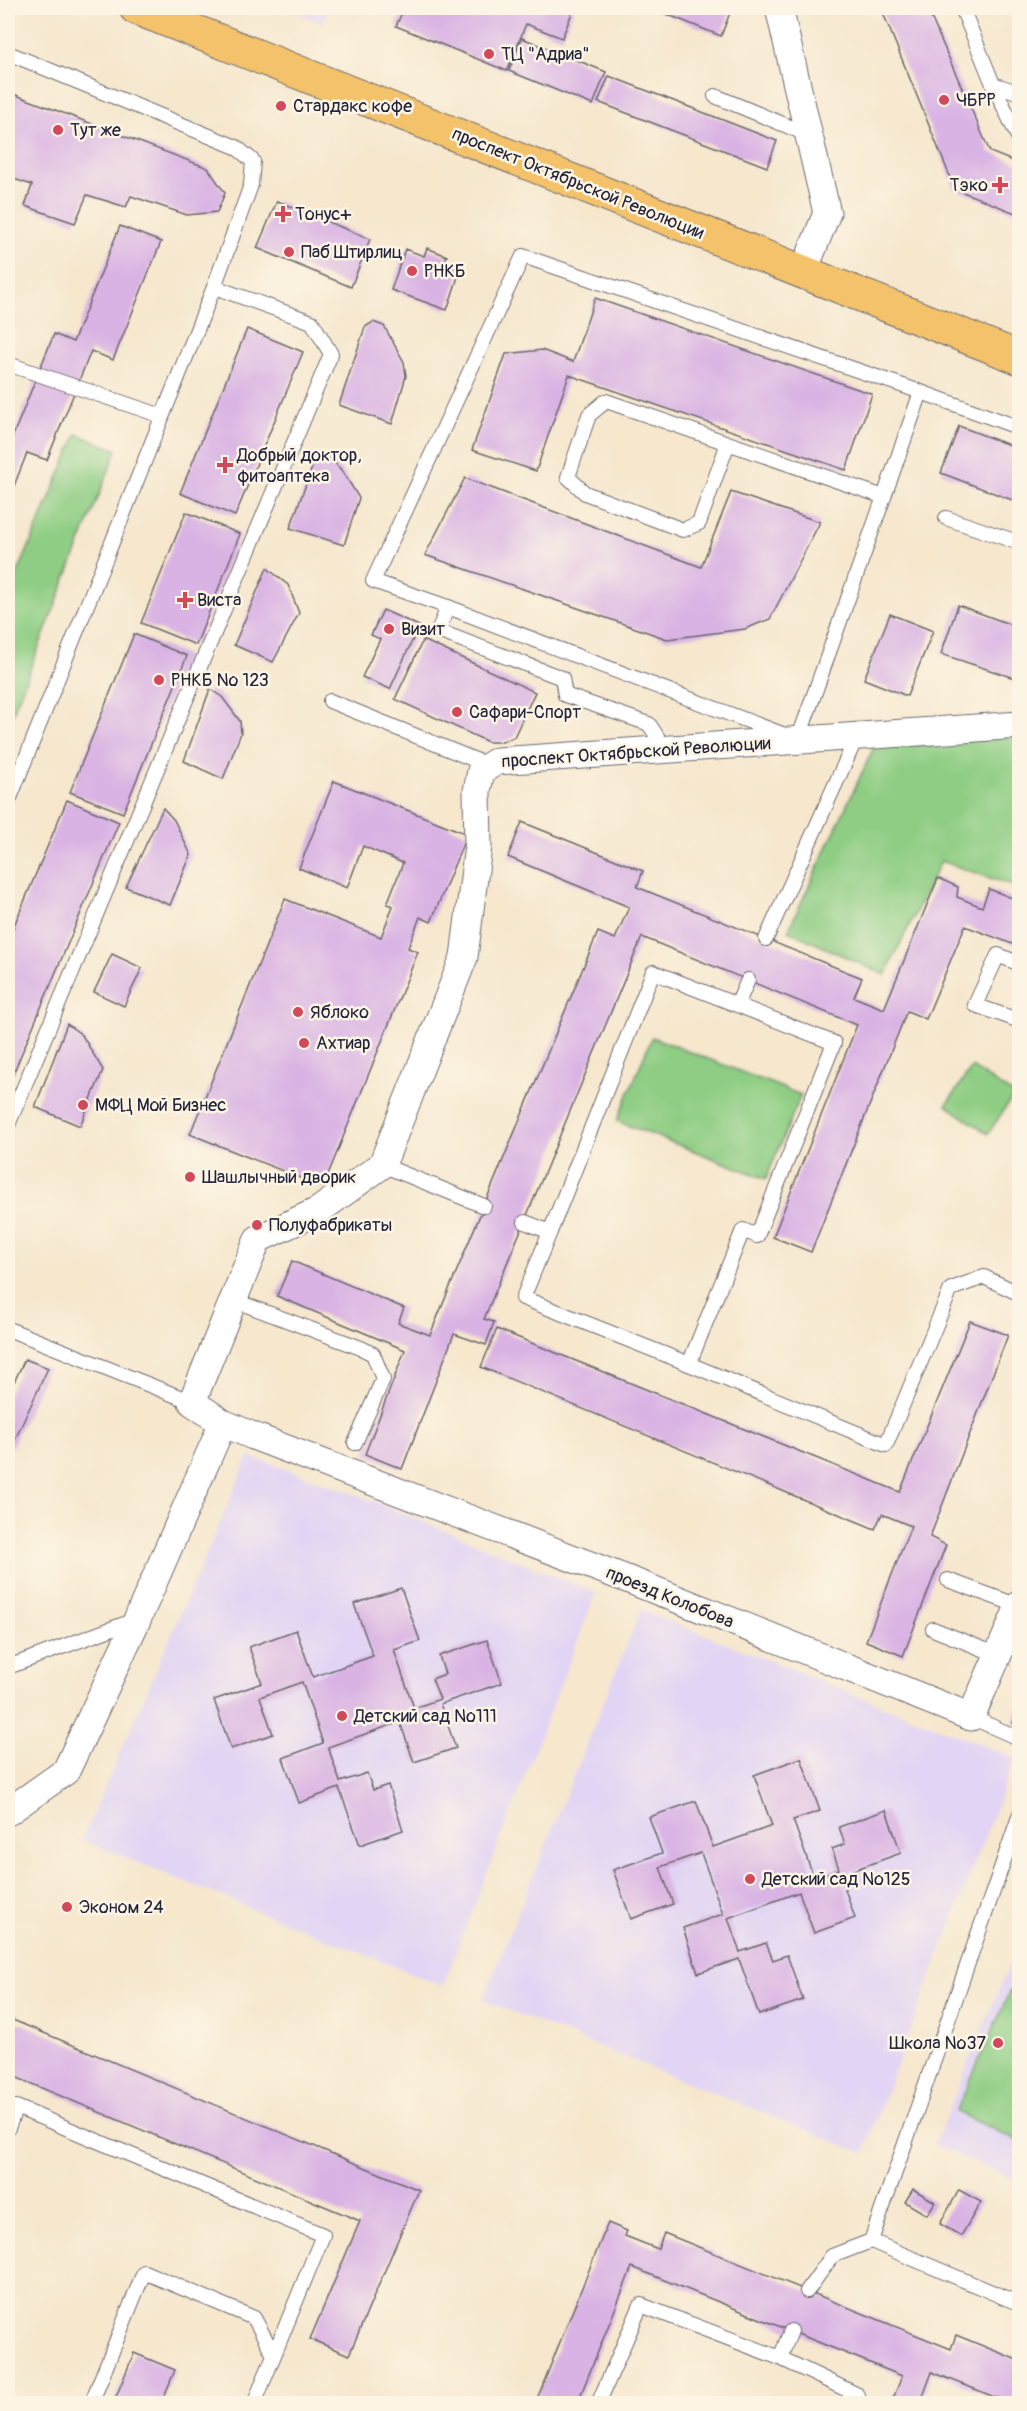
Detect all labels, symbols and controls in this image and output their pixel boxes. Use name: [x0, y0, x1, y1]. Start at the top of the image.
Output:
place label: ТЦ "Адриа": [501, 43, 590, 66]
marker: ТЦ "Адриа": [482, 47, 496, 61]
place label: ЧБРР: [956, 89, 996, 112]
marker: ЧБРР: [937, 93, 951, 107]
place label: Стардакс кофе: [293, 95, 412, 118]
marker: Стардакс кофе: [274, 99, 288, 113]
place label: Тут же: [70, 119, 121, 142]
street label: проспект Октябрьской Революции: [448, 122, 707, 245]
marker: Тут же: [51, 123, 65, 137]
place label: Тэко: [949, 174, 988, 197]
marker: Тэко: [993, 178, 1007, 192]
place label: Тонус+: [295, 203, 351, 226]
marker: Тонус+: [276, 207, 290, 221]
place label: Паб Штирлиц: [301, 241, 403, 264]
marker: Паб Штирлиц: [282, 245, 296, 259]
place label: РНКБ: [424, 260, 466, 283]
marker: РНКБ: [405, 264, 419, 278]
place label: Добрый доктор, фитоаптека: [236, 444, 362, 488]
marker: Добрый доктор, фитоаптека: [218, 458, 232, 472]
place label: Виста: [197, 589, 241, 612]
marker: Виста: [178, 593, 192, 607]
place label: Визит: [401, 618, 445, 641]
marker: Визит: [382, 622, 396, 636]
place label: РНКБ № 123: [171, 669, 269, 692]
marker: РНКБ № 123: [152, 673, 166, 687]
place label: Сафари-Спорт: [469, 701, 581, 724]
marker: Сафари-Спорт: [450, 705, 464, 719]
street label: проспект Октябрьской Революции: [501, 732, 771, 773]
place label: Яблоко: [310, 1001, 369, 1024]
marker: Яблоко: [291, 1005, 305, 1019]
place label: Ахтиар: [316, 1032, 371, 1055]
marker: Ахтиар: [297, 1036, 311, 1050]
place label: МФЦ Мой Бизнес: [95, 1094, 226, 1117]
marker: МФЦ Мой Бизнес: [76, 1098, 90, 1112]
place label: Шашлычный дворик: [202, 1166, 356, 1189]
marker: Шашлычный дворик: [183, 1170, 197, 1184]
place label: Полуфабрикаты: [269, 1214, 392, 1237]
marker: Полуфабрикаты: [250, 1218, 264, 1232]
street label: проезд Колобова: [602, 1561, 737, 1634]
place label: Детский сад №111: [353, 1705, 497, 1728]
marker: Детский сад №111: [335, 1709, 349, 1723]
place label: Детский сад №125: [761, 1868, 911, 1891]
marker: Детский сад №125: [743, 1872, 757, 1886]
place label: Эконом 24: [79, 1896, 164, 1919]
marker: Эконом 24: [60, 1900, 74, 1914]
place label: Школа №37: [889, 2032, 986, 2055]
marker: Школа №37: [991, 2036, 1005, 2050]

